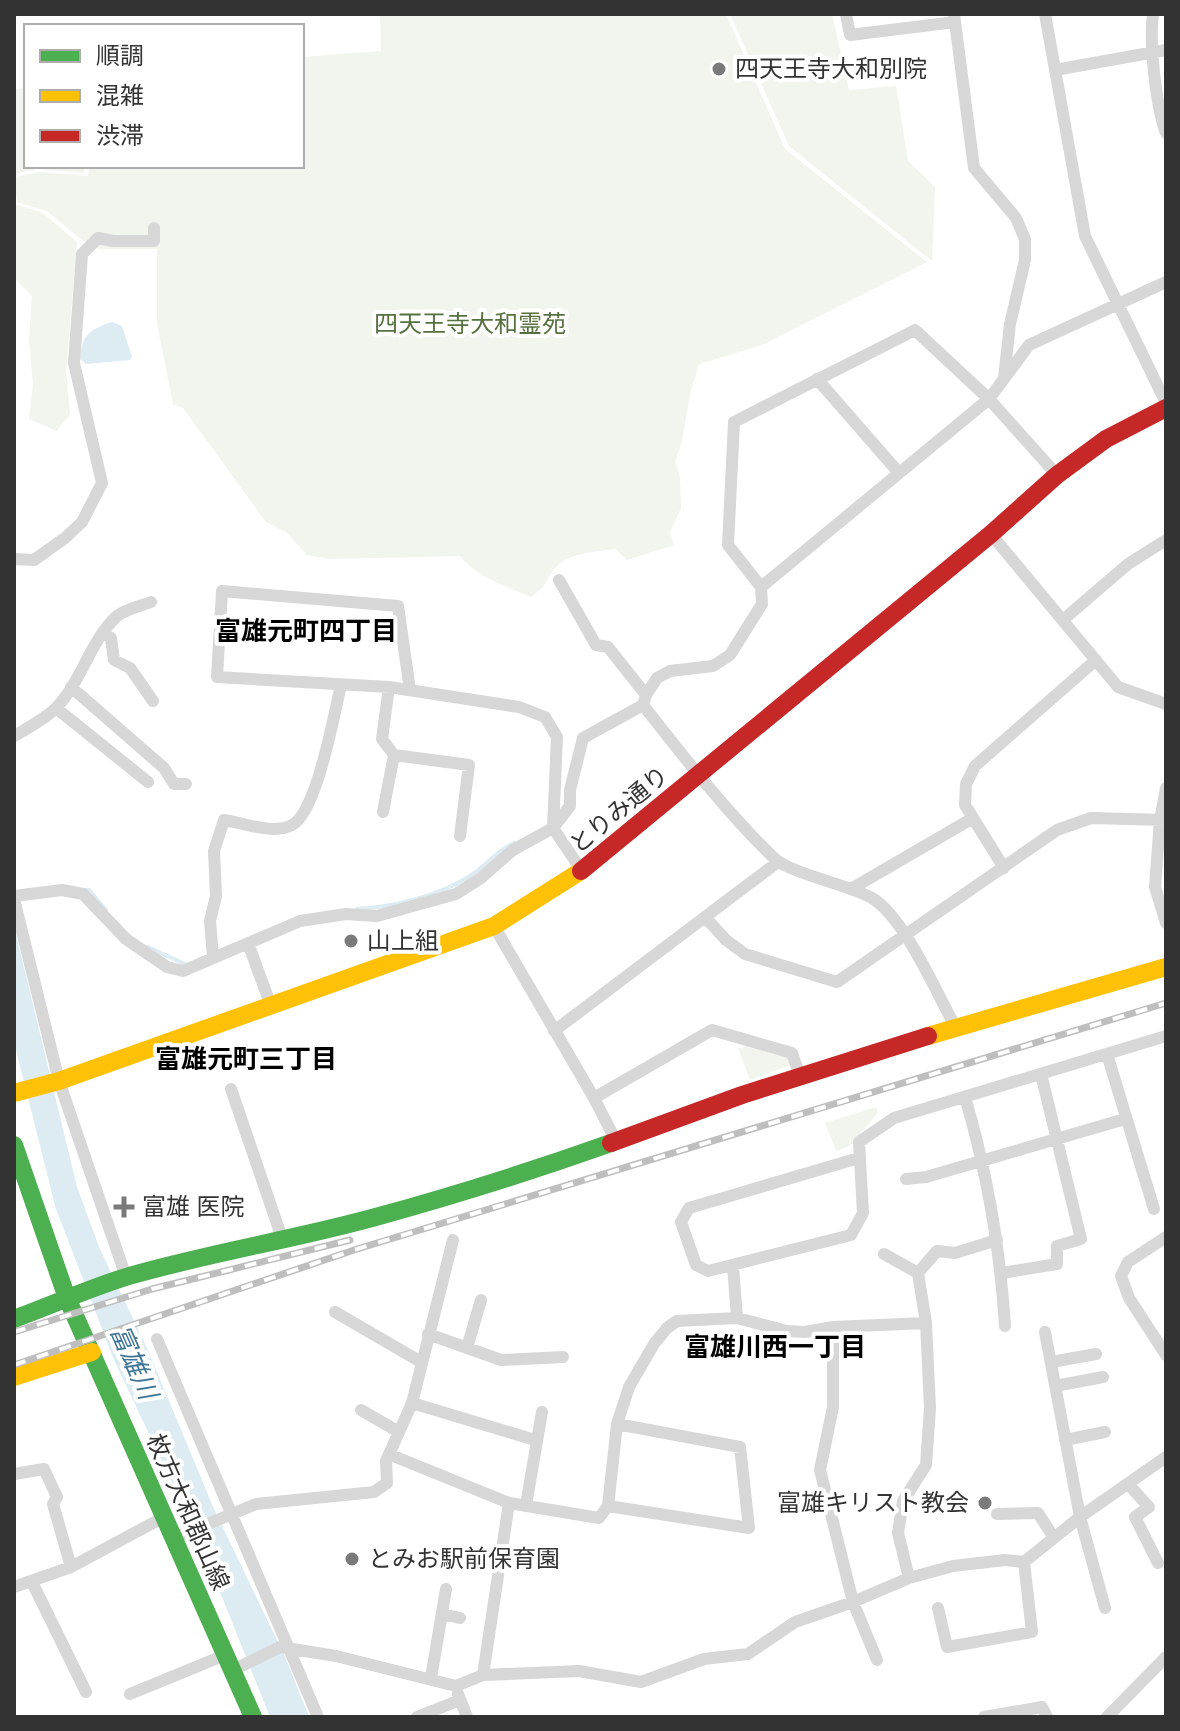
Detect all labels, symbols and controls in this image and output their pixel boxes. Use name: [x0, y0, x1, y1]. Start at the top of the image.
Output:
legend: [24, 24, 304, 168]
text: 順調: [96, 40, 144, 70]
place label: 四天王寺大和別院: [735, 53, 927, 83]
marker: 四天王寺大和別院: [710, 60, 728, 78]
text: 混雑: [96, 80, 144, 110]
text: 渋滞: [96, 120, 144, 150]
park label: 四天王寺大和霊苑: [374, 308, 566, 338]
district label: 富雄元町四丁目: [215, 614, 397, 647]
street label: とりみ通り: [563, 759, 674, 859]
place label: 山上組: [367, 925, 439, 955]
marker: 山上組: [342, 932, 360, 950]
district label: 富雄元町三丁目: [155, 1042, 337, 1075]
place label: 富雄 医院: [142, 1191, 245, 1221]
marker: 富雄 医院: [113, 1196, 135, 1218]
water label: 富雄川: [104, 1319, 167, 1407]
district label: 富雄川西一丁目: [684, 1330, 866, 1363]
street label: 枚方大和郡山線: [141, 1429, 237, 1594]
place label: 富雄キリスト教会: [777, 1487, 969, 1517]
marker: 富雄キリスト教会: [976, 1494, 994, 1512]
place label: とみお駅前保育園: [368, 1543, 560, 1573]
marker: とみお駅前保育園: [343, 1550, 361, 1568]

